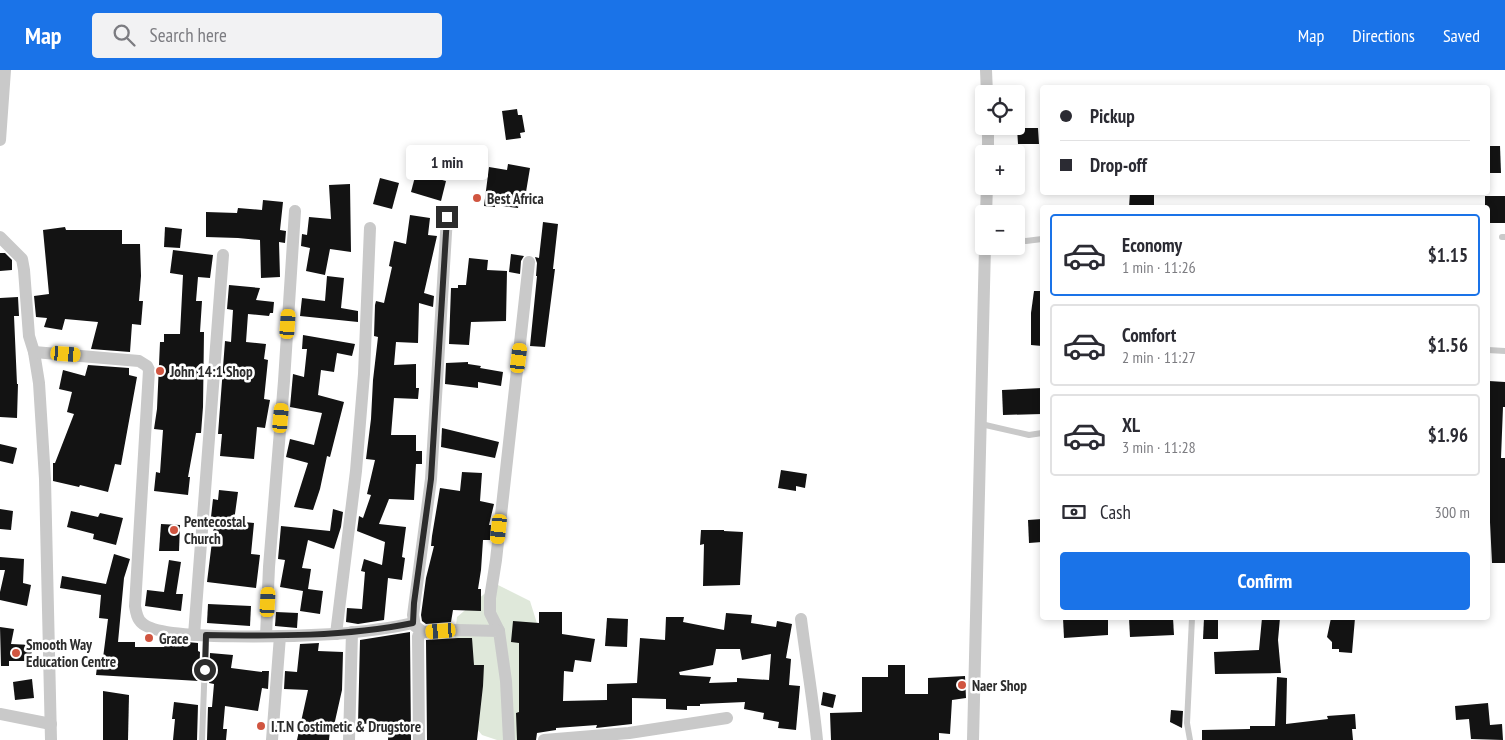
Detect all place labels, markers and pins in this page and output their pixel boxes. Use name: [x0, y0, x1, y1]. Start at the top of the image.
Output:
place label: Best Africa: [487, 189, 544, 208]
marker: Best Africa: [471, 192, 483, 204]
place label: John 14:1 Shop: [169, 362, 253, 381]
marker: John 14:1 Shop: [154, 365, 166, 377]
place label: Pentecostal Church: [184, 512, 246, 548]
marker: Pentecostal Church: [168, 524, 180, 536]
place label: Grace: [159, 629, 189, 648]
marker: Grace: [143, 632, 155, 644]
place label: Smooth Way Education Centre: [26, 635, 116, 671]
marker: Smooth Way Education Centre: [10, 647, 22, 659]
place label: Naer Shop: [972, 676, 1027, 695]
marker: Naer Shop: [956, 679, 968, 691]
place label: I.T.N Costimetic & Drugstore: [271, 717, 421, 736]
marker: I.T.N Costimetic & Drugstore: [255, 720, 267, 732]

